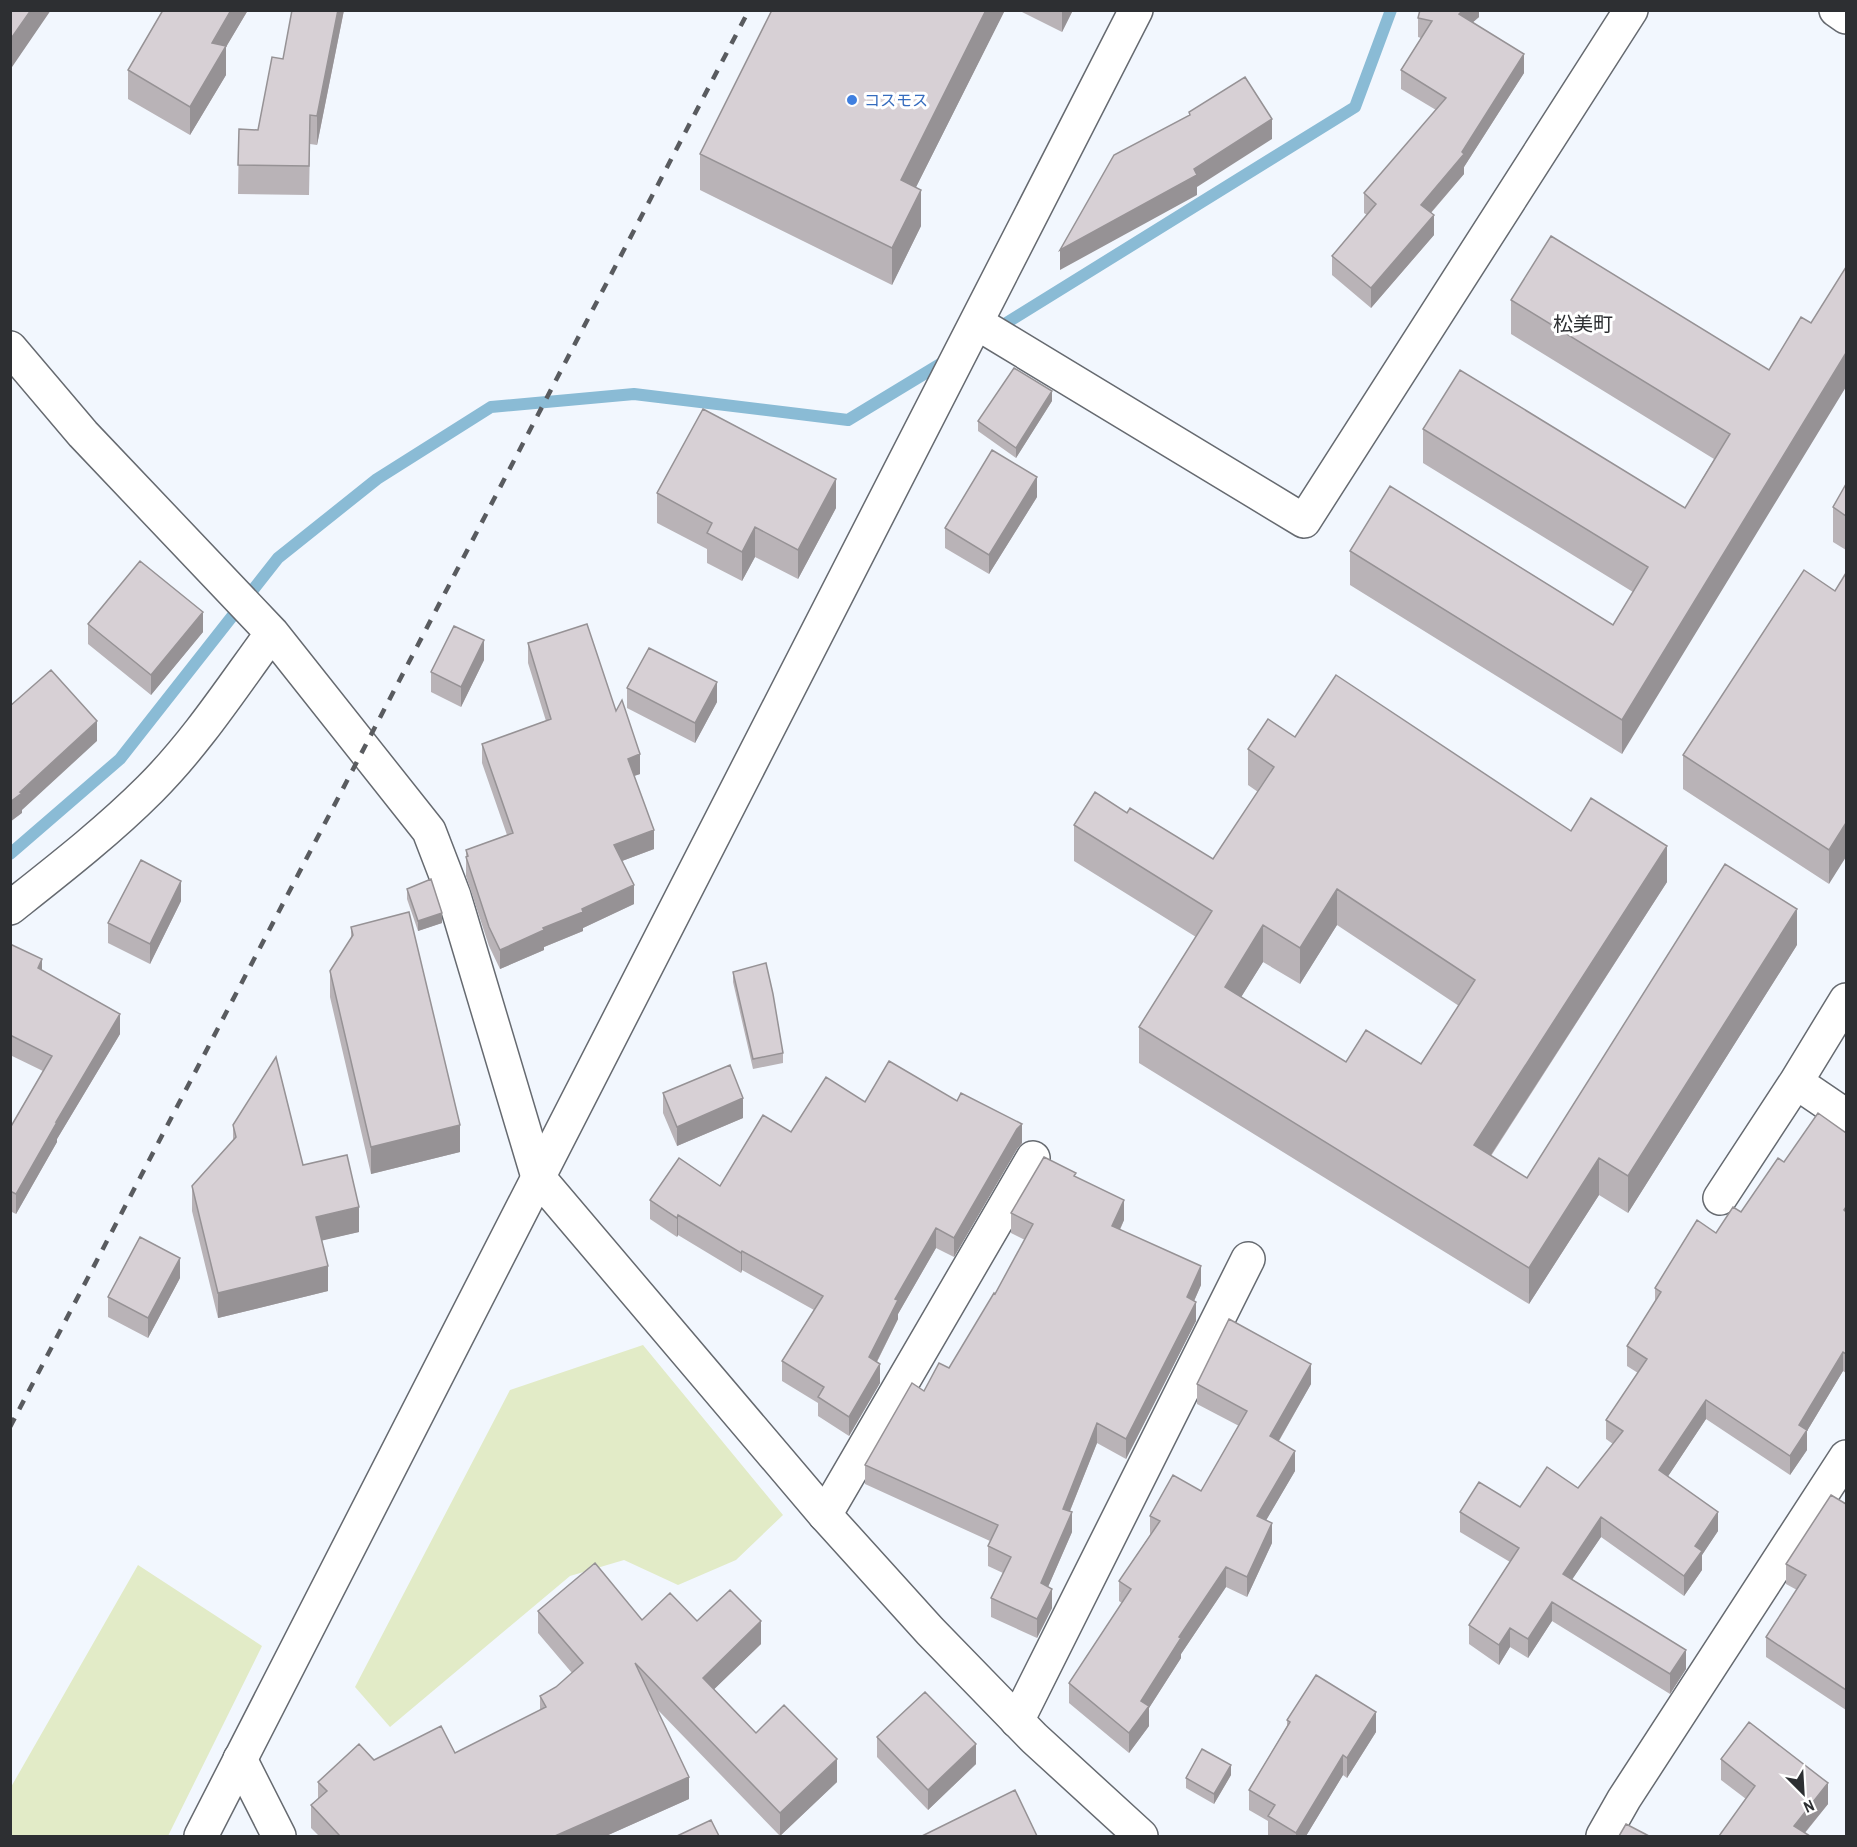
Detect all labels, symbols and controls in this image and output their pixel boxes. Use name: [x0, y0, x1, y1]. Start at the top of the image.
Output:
place label: コスモス: [864, 89, 928, 111]
marker: コスモス: [845, 93, 859, 107]
district label: 松美町: [1553, 310, 1613, 337]
north arrow: [1773, 1763, 1833, 1823]
text: N: [1800, 1795, 1818, 1819]

